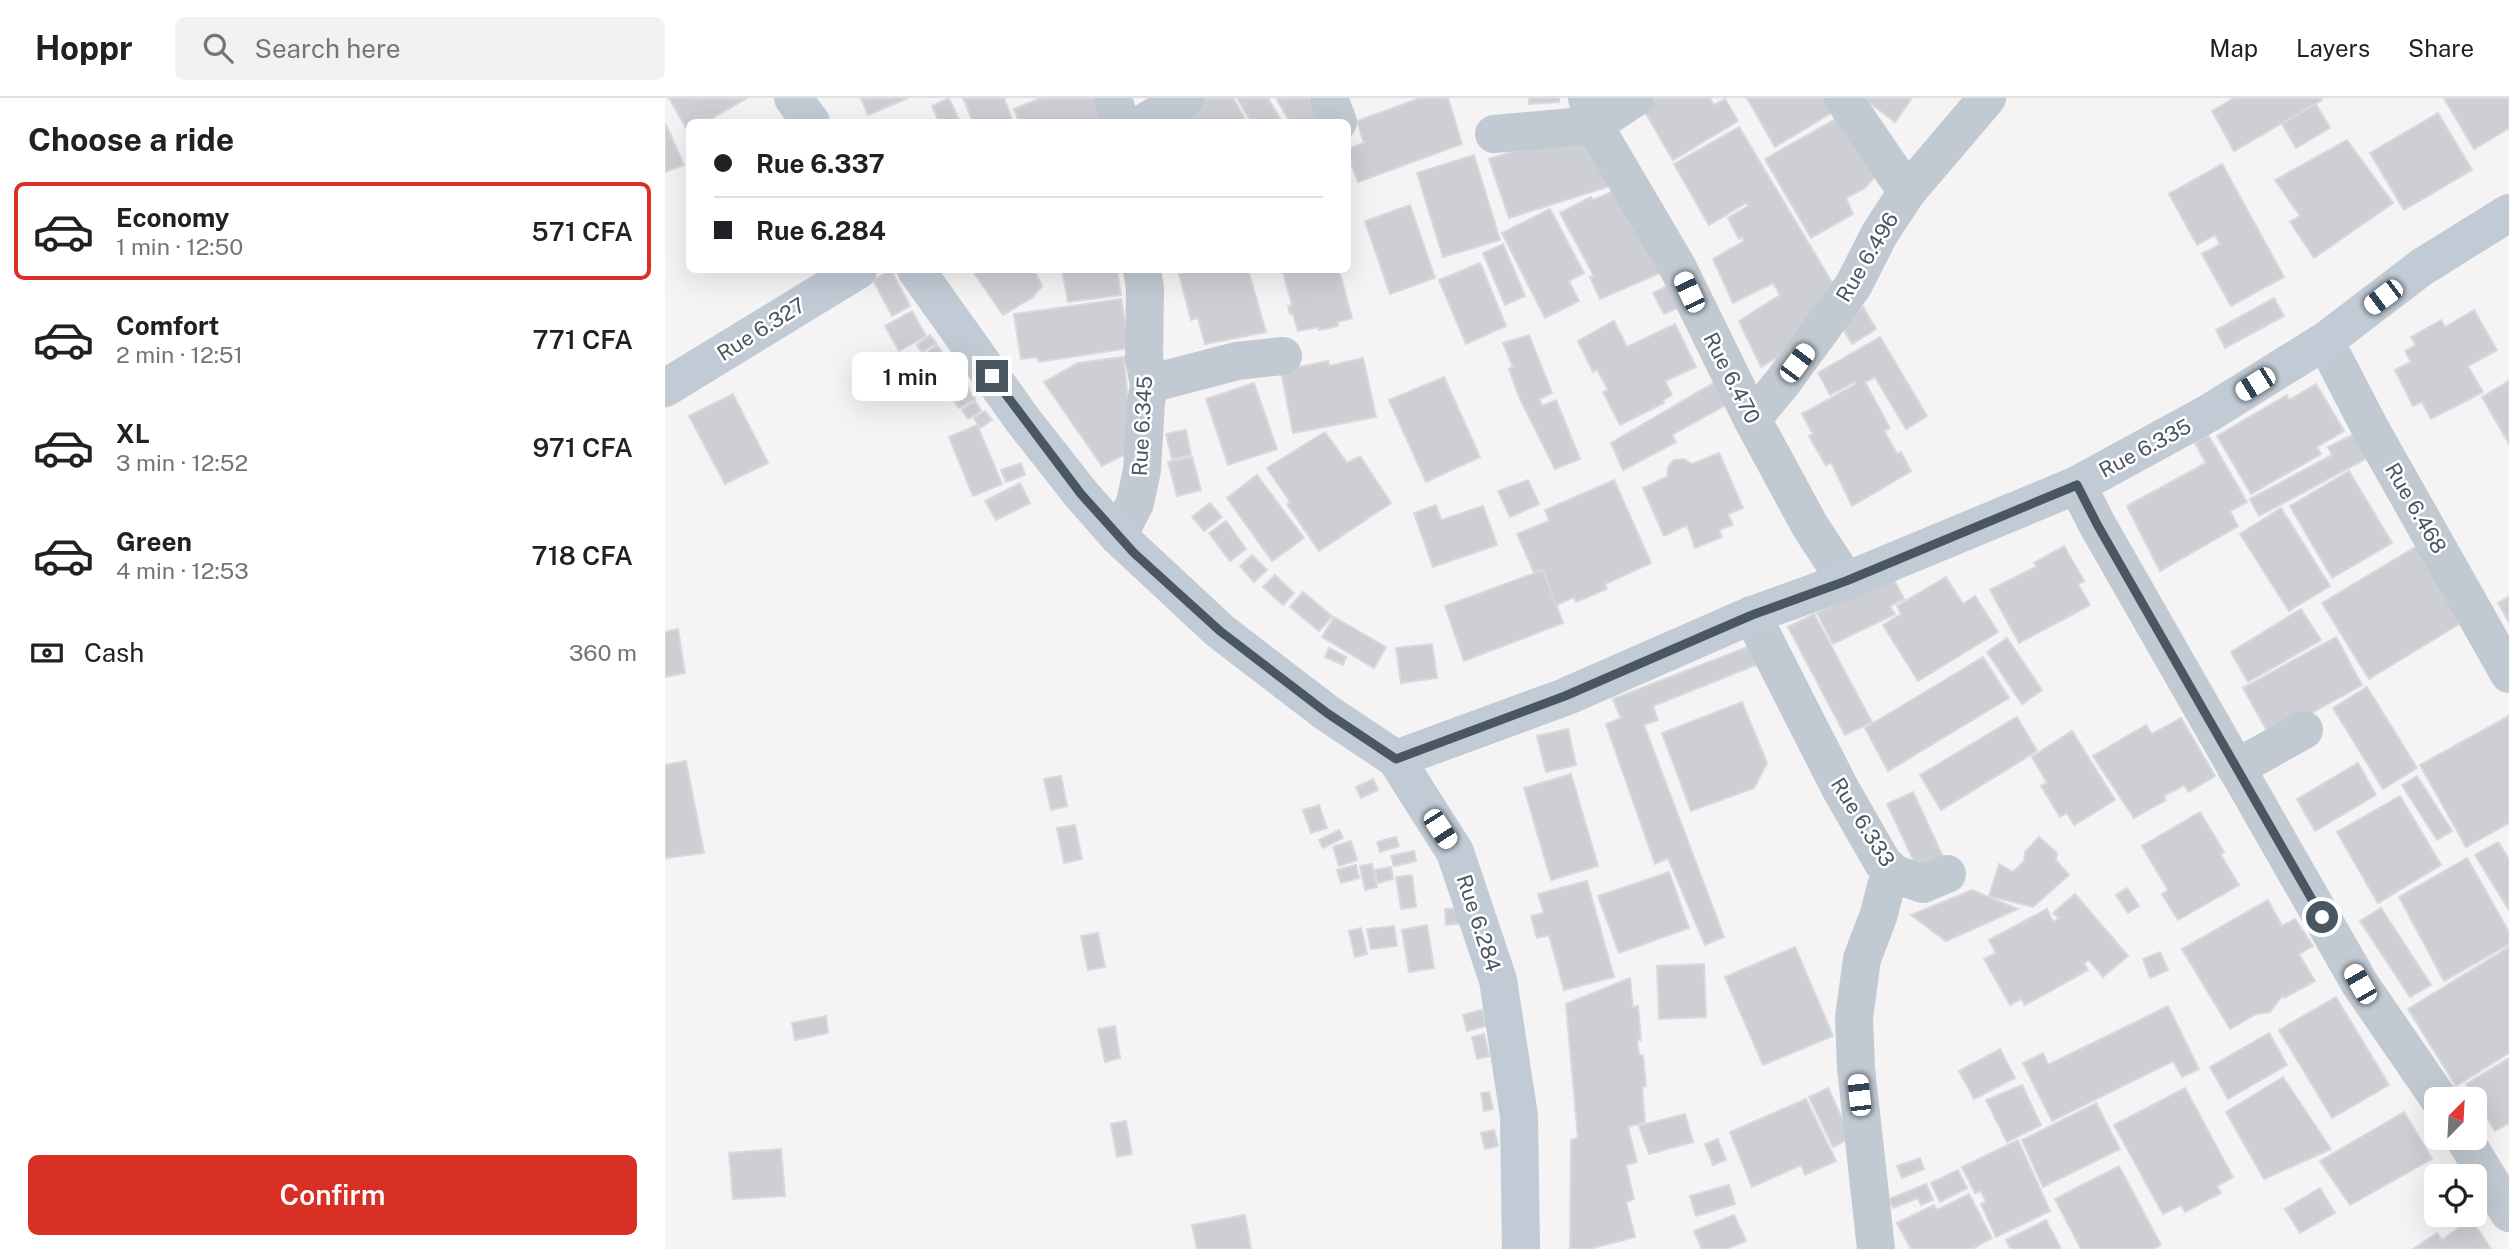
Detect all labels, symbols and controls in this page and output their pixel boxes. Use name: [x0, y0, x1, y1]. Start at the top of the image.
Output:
search box: [175, 17, 665, 80]
text: Hoppr: [35, 29, 133, 67]
icon: search: [199, 29, 237, 67]
text: Search here: [255, 33, 401, 64]
text: Map: [2209, 34, 2258, 62]
text: Layers: [2296, 34, 2370, 62]
text: Share: [2408, 34, 2474, 62]
text: Choose a ride: [28, 121, 234, 158]
text: Rue 6.337: [756, 148, 885, 179]
icon: car: [32, 200, 95, 263]
text: Economy: [116, 202, 229, 233]
street label: Rue 6.496: [1831, 208, 1903, 306]
text: Rue 6.284: [756, 215, 886, 246]
text: 571 CFA: [532, 216, 633, 247]
text: 1 min · 12:50: [116, 233, 243, 260]
car: [1671, 269, 1708, 315]
car: [2360, 276, 2407, 318]
street label: Rue 6.327: [712, 292, 810, 366]
icon: car: [32, 308, 95, 371]
text: Comfort: [116, 310, 219, 341]
text: 771 CFA: [532, 324, 633, 355]
street label: Rue 6.470: [1698, 328, 1766, 428]
car: [1776, 340, 1819, 386]
text: 2 min · 12:51: [116, 341, 243, 368]
callout: 1 min: [852, 352, 967, 400]
route end: [976, 360, 1008, 392]
text: 1 min: [883, 363, 937, 390]
car: [2232, 364, 2279, 404]
street label: Rue 6.345: [1127, 375, 1157, 477]
street label: Rue 6.335: [2095, 413, 2195, 483]
icon: car: [32, 416, 95, 479]
text: XL: [116, 418, 150, 449]
text: 971 CFA: [532, 432, 633, 463]
text: 3 min · 12:52: [116, 449, 248, 476]
street label: Rue 6.468: [2380, 458, 2452, 558]
icon: car: [32, 524, 95, 587]
text: Green: [116, 526, 192, 557]
text: 718 CFA: [532, 540, 633, 571]
text: 4 min · 12:53: [116, 557, 249, 584]
icon: cash: [28, 634, 66, 672]
text: Cash: [84, 637, 144, 668]
text: 360 m: [569, 639, 637, 666]
street label: Rue 6.333: [1826, 773, 1900, 871]
car: [1420, 806, 1461, 852]
street label: Rue 6.284: [1452, 871, 1506, 975]
route start: [2306, 901, 2338, 933]
car: [2341, 961, 2380, 1007]
car: [1847, 1073, 1872, 1117]
north arrow: [2424, 1087, 2487, 1150]
map controls: [2424, 1087, 2487, 1227]
button: Confirm: [28, 1155, 637, 1235]
button: locate: [2424, 1164, 2487, 1227]

